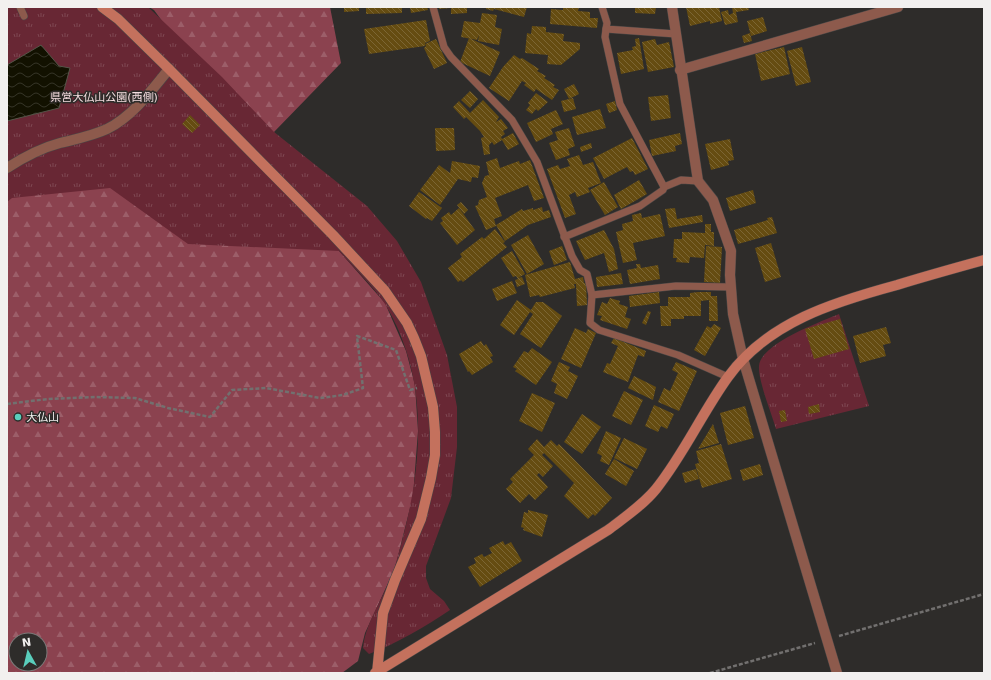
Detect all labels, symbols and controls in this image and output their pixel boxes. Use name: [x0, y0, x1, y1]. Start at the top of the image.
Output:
park label: 県営大仏山公園(西側): [50, 91, 158, 104]
place label: 大仏山: [26, 411, 59, 424]
marker: 大仏山: [13, 412, 23, 422]
north arrow: [8, 632, 48, 672]
text: N: [21, 636, 32, 650]

